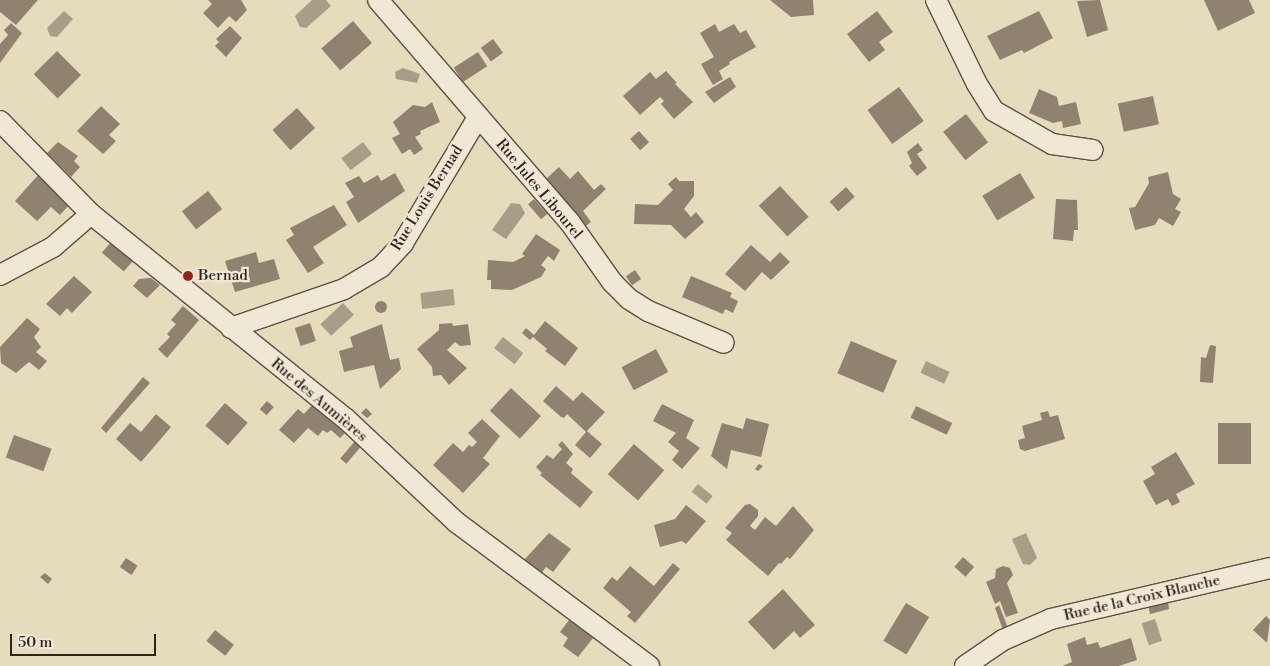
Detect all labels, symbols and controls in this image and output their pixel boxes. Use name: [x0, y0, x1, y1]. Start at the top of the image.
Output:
street label: Rue Jules Libourel: [492, 135, 586, 243]
street label: Rue Louis Bernad: [387, 142, 467, 254]
place label: Bernad: [198, 267, 248, 285]
marker: Bernad: [182, 270, 194, 282]
street label: Rue des Aumières: [267, 354, 371, 446]
street label: Rue de la Croix Blanche: [1062, 571, 1222, 625]
scale bar: [12, 624, 159, 656]
text: 50 m: [18, 633, 52, 652]

